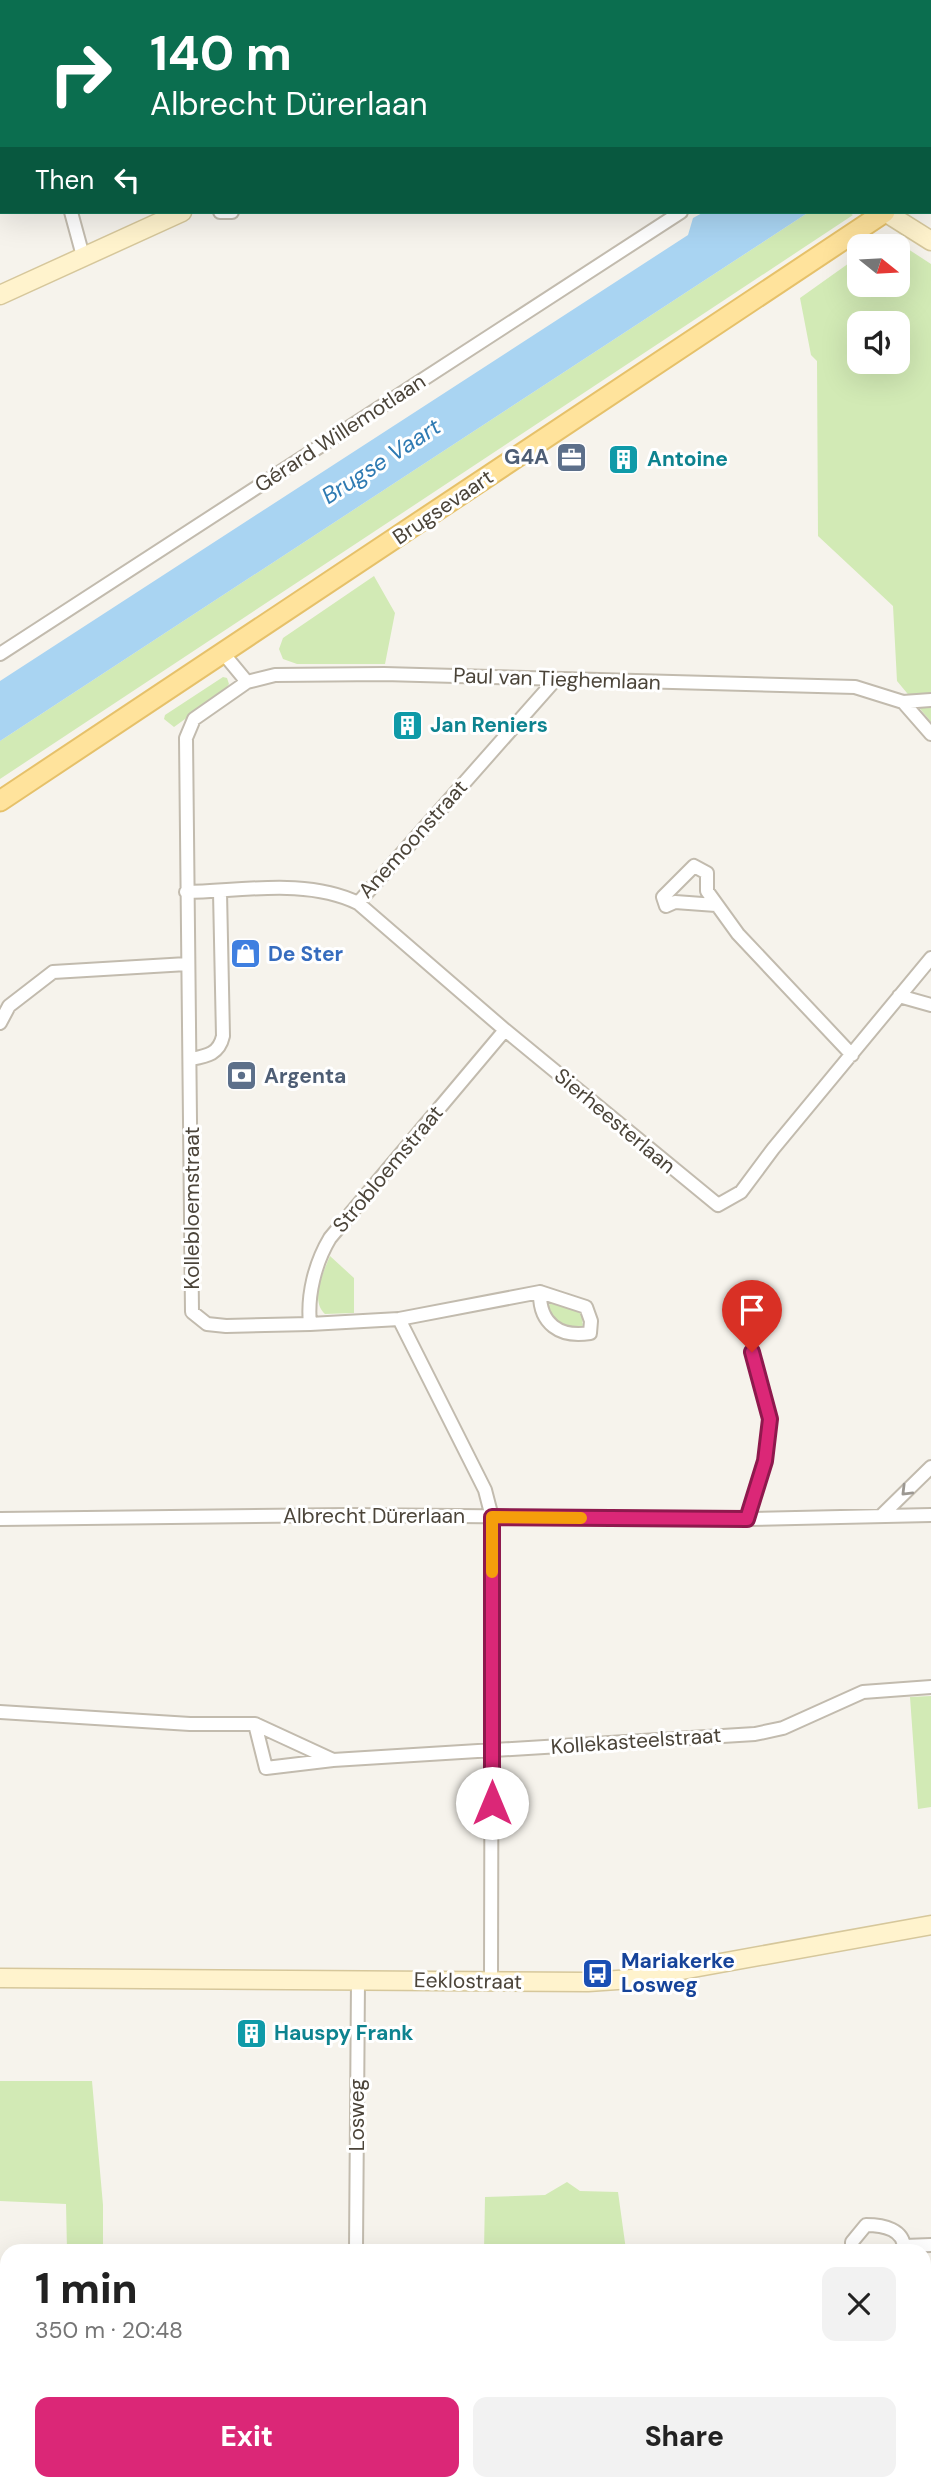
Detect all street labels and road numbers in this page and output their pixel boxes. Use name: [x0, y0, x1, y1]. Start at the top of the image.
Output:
street label: Gérard Willemotlaan: [249, 367, 431, 499]
street label: Brugsevaart: [387, 463, 499, 551]
street label: Paul van Tieghemlaan: [453, 661, 661, 697]
street label: Anemoonstraat: [352, 774, 474, 904]
street label: Sierheesterlaan: [548, 1062, 682, 1180]
street label: Strobloemstraat: [326, 1099, 450, 1239]
street label: Kollebloemstraat: [178, 1126, 206, 1290]
street label: Albrecht Dürerlaan: [283, 1502, 465, 1530]
street label: Kollekasteelstraat: [550, 1721, 722, 1761]
street label: Eeklostraat: [414, 1966, 522, 1996]
street label: Losweg: [343, 2079, 371, 2151]

